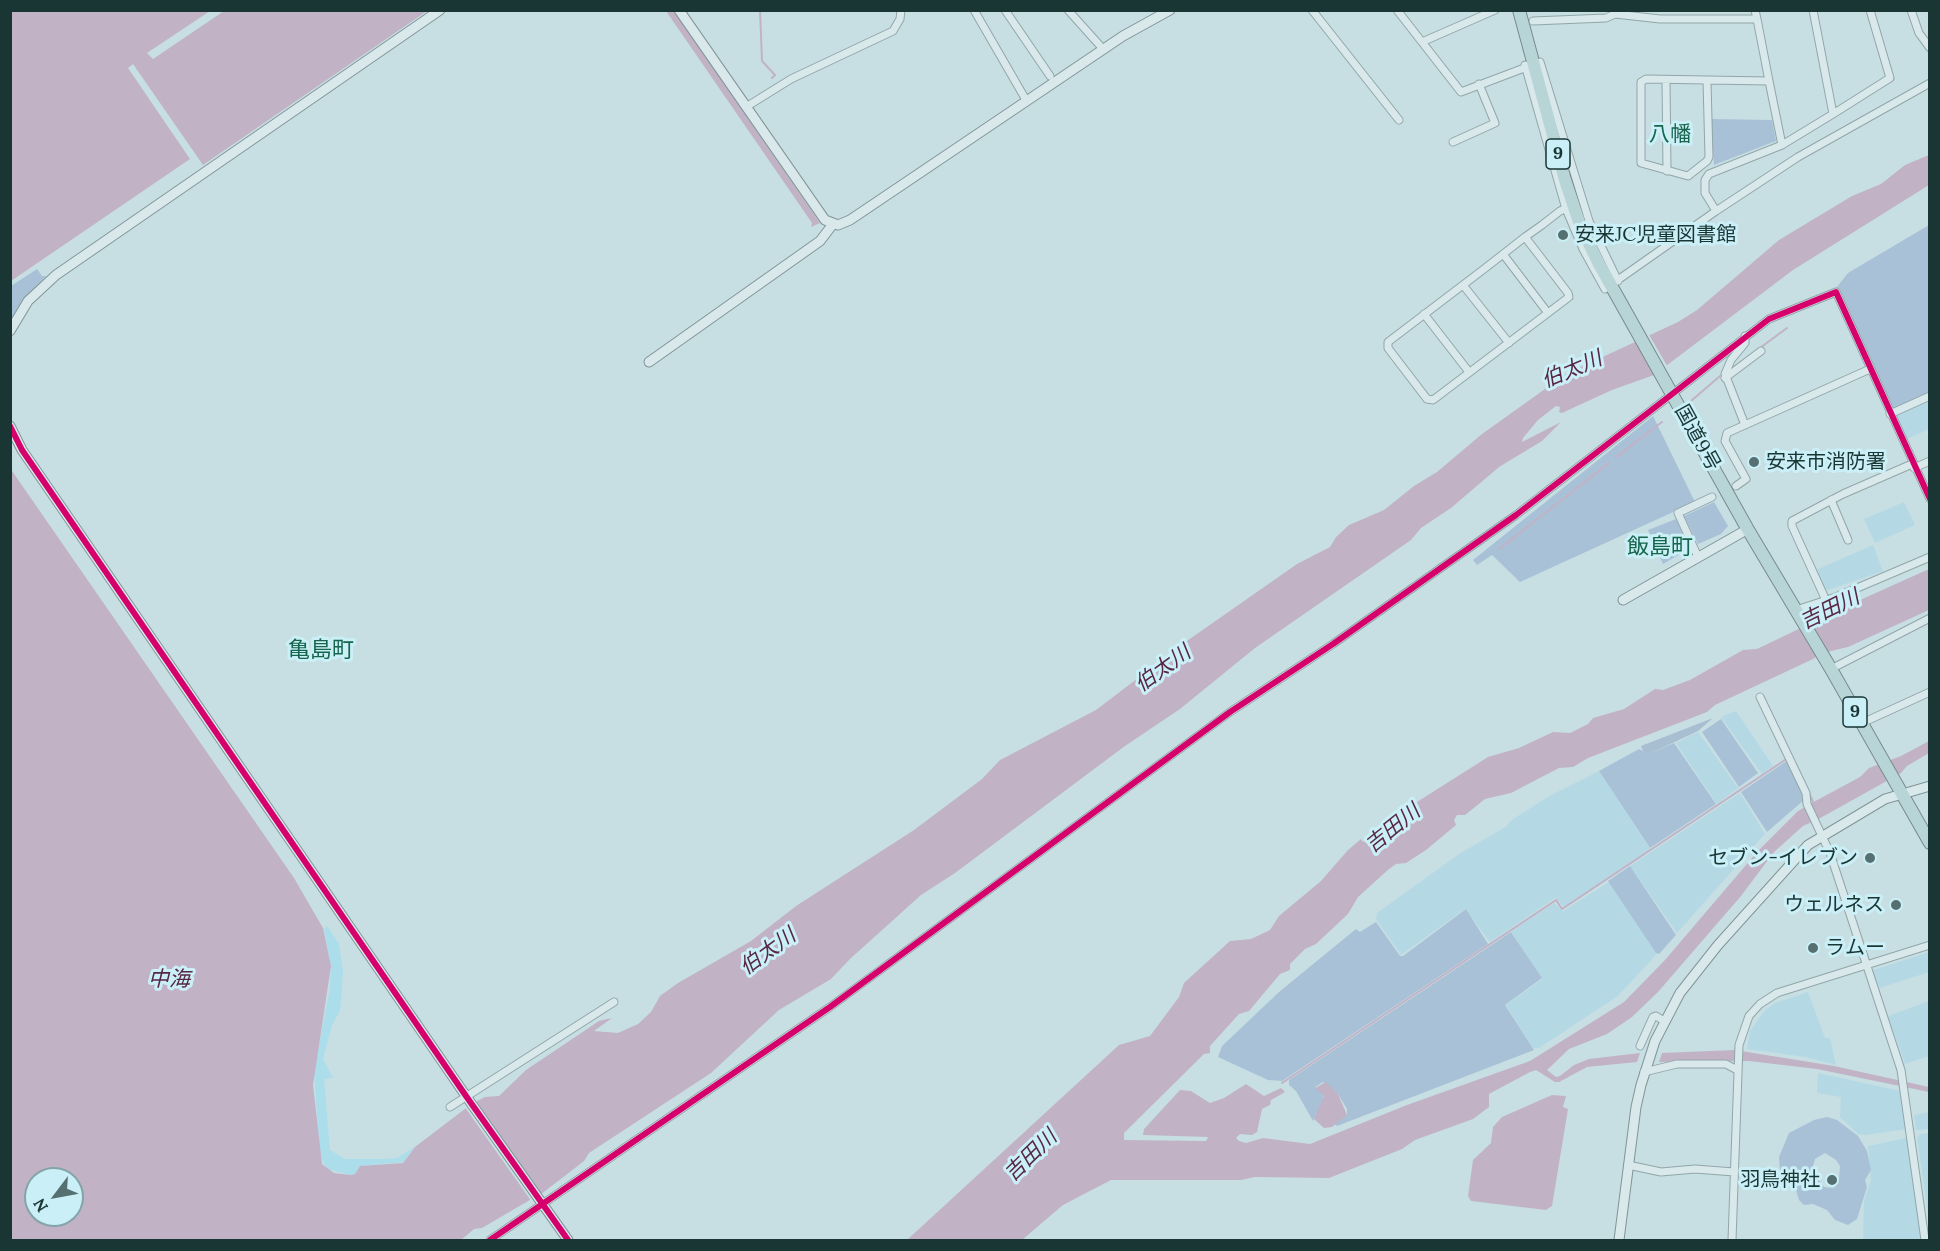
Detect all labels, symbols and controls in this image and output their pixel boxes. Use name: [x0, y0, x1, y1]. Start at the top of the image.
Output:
district label: 八幡: [1649, 122, 1691, 148]
road number: 9: [1546, 139, 1570, 169]
place label: 安来JC児童図書館: [1575, 223, 1736, 247]
marker: 安来JC児童図書館: [1556, 228, 1570, 242]
water label: 伯太川: [1538, 346, 1606, 394]
street label: 国道9号: [1669, 401, 1725, 475]
place label: 安来市消防署: [1766, 450, 1886, 474]
marker: 安来市消防署: [1747, 455, 1761, 469]
district label: 飯島町: [1627, 535, 1693, 561]
water label: 吉田川: [1796, 585, 1864, 635]
district label: 亀島町: [288, 638, 354, 664]
water label: 伯太川: [1130, 640, 1196, 698]
road number: 9: [1843, 697, 1867, 727]
water label: 吉田川: [1361, 799, 1425, 859]
place label: セブン-イレブン: [1708, 846, 1858, 870]
marker: セブン-イレブン: [1863, 851, 1877, 865]
place label: ウェルネス: [1784, 893, 1884, 917]
marker: ウェルネス: [1889, 898, 1903, 912]
water label: 伯太川: [735, 923, 801, 981]
place label: ラムー: [1825, 936, 1885, 960]
marker: ラムー: [1806, 941, 1820, 955]
water label: 中海: [148, 967, 190, 993]
water label: 吉田川: [1000, 1125, 1062, 1187]
north arrow: [24, 1167, 84, 1227]
place label: 羽鳥神社: [1740, 1168, 1820, 1192]
marker: 羽鳥神社: [1825, 1173, 1839, 1187]
text: N: [29, 1195, 52, 1216]

